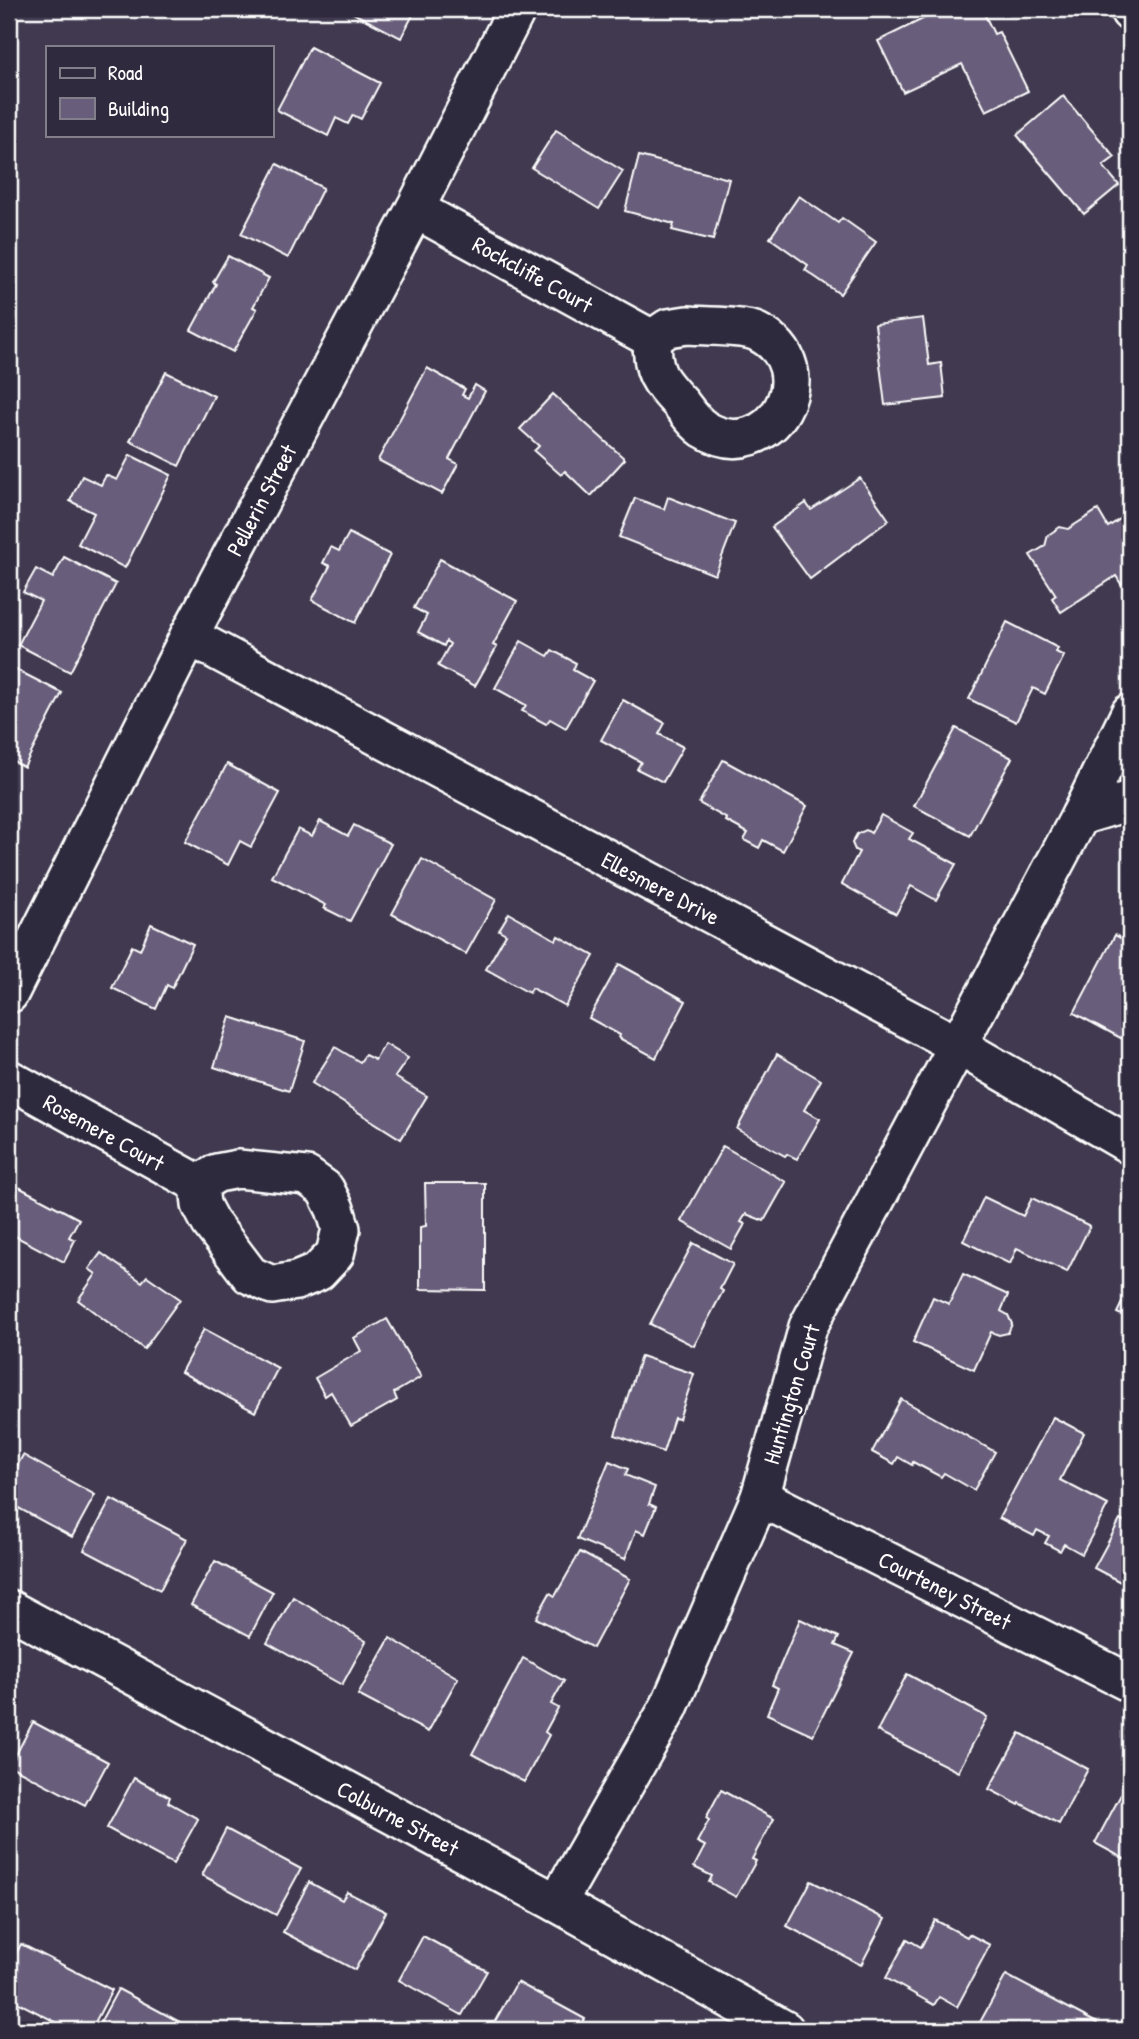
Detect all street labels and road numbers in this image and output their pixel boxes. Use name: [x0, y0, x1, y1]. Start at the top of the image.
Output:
street label: Rockcliffe Court: [467, 228, 600, 320]
street label: Pellerin Street: [219, 438, 304, 561]
street label: Ellesmere Drive: [597, 844, 725, 932]
street label: Rosemere Court: [38, 1086, 171, 1178]
street label: Huntington Court: [755, 1319, 827, 1468]
street label: Courteney Street: [873, 1543, 1018, 1637]
street label: Colburne Street: [332, 1773, 465, 1864]

